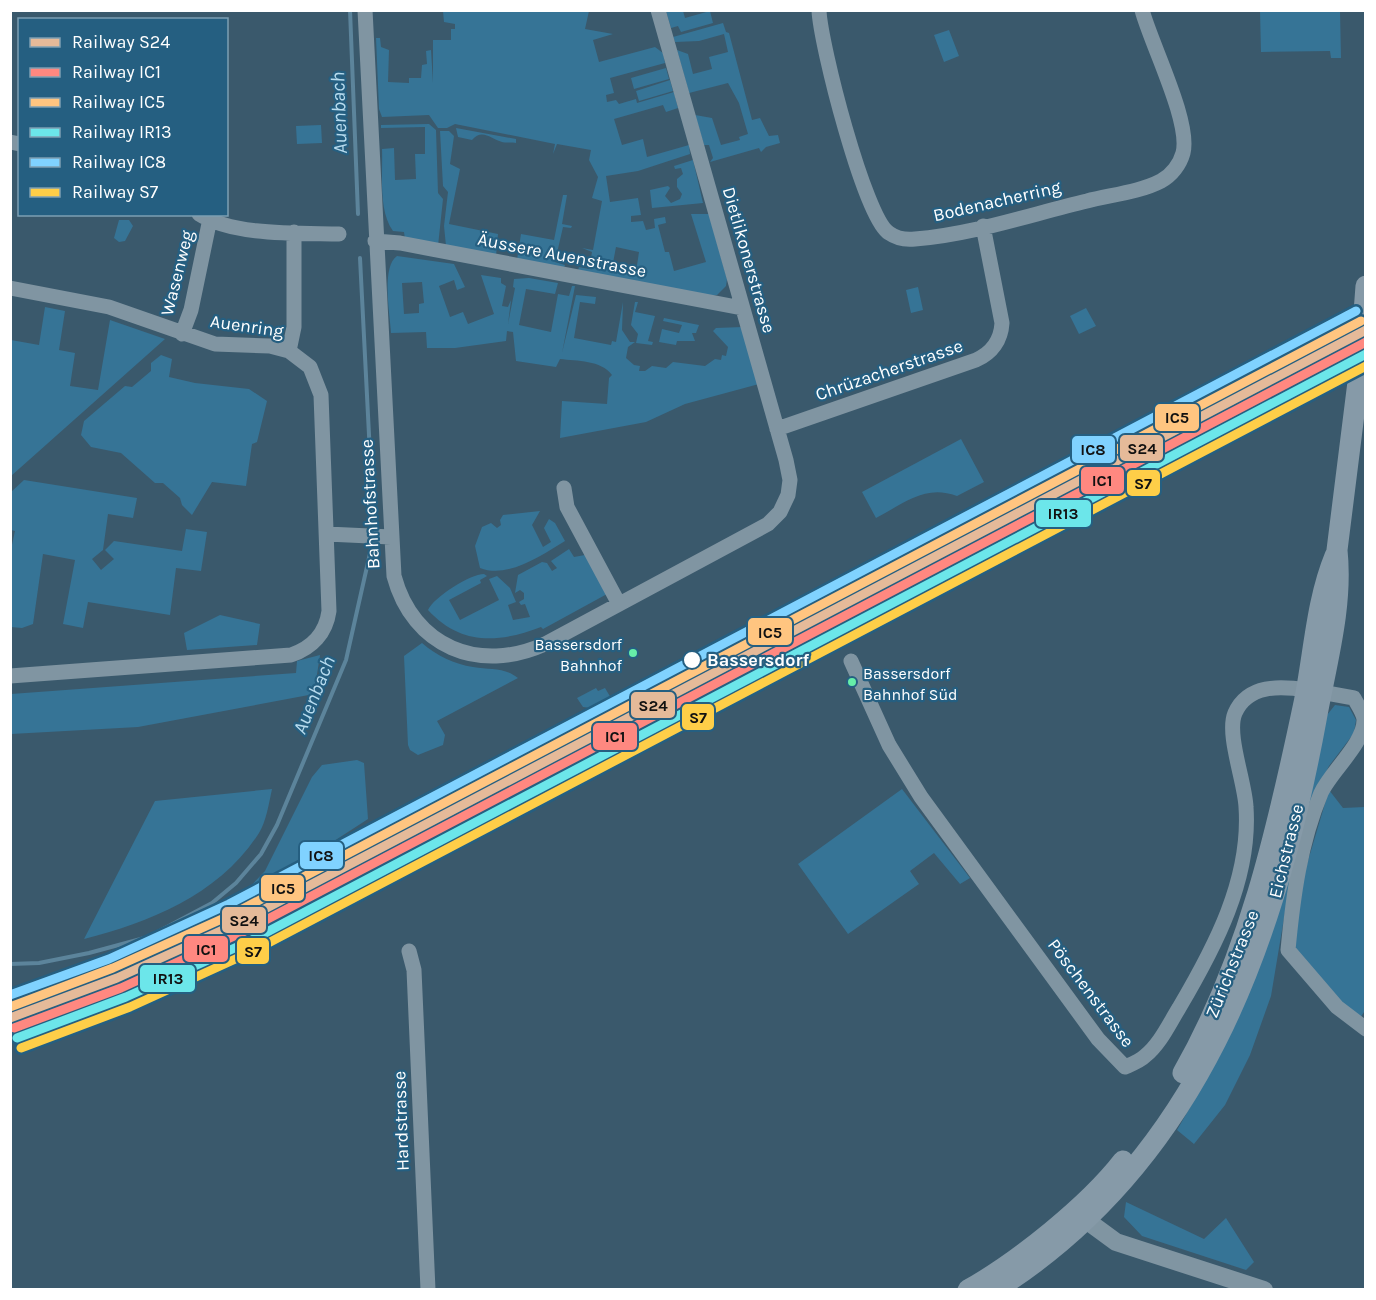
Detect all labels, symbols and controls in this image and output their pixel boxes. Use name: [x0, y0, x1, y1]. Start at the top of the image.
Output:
legend: [18, 18, 228, 216]
text: Railway S24: [72, 31, 170, 53]
text: Railway IC1: [72, 61, 161, 83]
water label: Auenbach: [326, 72, 352, 154]
text: Railway IC5: [72, 91, 165, 113]
text: Railway IR13: [72, 121, 172, 143]
text: Railway IC8: [72, 151, 166, 173]
street label: Bodenacherring: [931, 176, 1063, 226]
text: Railway S7: [72, 181, 159, 203]
street label: Dietlikonerstrasse: [718, 184, 780, 336]
street label: Wasenweg: [156, 228, 198, 318]
street label: Äussere Auenstrasse: [476, 228, 648, 282]
street label: Auenring: [209, 310, 285, 342]
street label: Chrüzacherstrasse: [812, 334, 966, 406]
line badge: IC5: [1154, 403, 1200, 432]
text: IC5: [1165, 408, 1189, 427]
line badge: S24: [1119, 434, 1164, 462]
line badge: IC8: [1071, 435, 1116, 464]
street label: Bahnhofstrasse: [356, 438, 384, 570]
text: S24: [1127, 439, 1157, 458]
text: IC8: [1080, 440, 1106, 459]
line badge: IC1: [1080, 466, 1125, 495]
line badge: S7: [1126, 469, 1161, 497]
text: IC1: [1092, 471, 1112, 490]
text: S7: [1134, 474, 1152, 493]
line badge: IR13: [1035, 499, 1092, 528]
text: IR13: [1048, 504, 1078, 523]
line badge: IC5: [747, 617, 793, 646]
text: IC5: [758, 623, 782, 642]
place label: Bassersdorf Bahnhof: [535, 635, 623, 675]
marker: Bassersdorf Bahnhof: [627, 647, 639, 659]
place label: Bassersdorf: [707, 649, 810, 671]
marker: Bassersdorf: [682, 650, 702, 670]
water label: Auenbach: [288, 653, 340, 737]
place label: Bassersdorf Bahnhof Süd: [863, 664, 958, 704]
marker: Bassersdorf Bahnhof Süd: [846, 676, 858, 688]
line badge: S24: [630, 691, 676, 719]
text: S24: [638, 696, 668, 715]
line badge: S7: [681, 703, 715, 731]
text: S7: [689, 708, 707, 727]
line badge: IC1: [592, 722, 638, 751]
text: IC1: [605, 727, 625, 746]
street label: Eichstrasse: [1264, 802, 1308, 900]
line badge: IC8: [299, 841, 344, 870]
text: IC8: [308, 846, 334, 865]
line badge: IC5: [260, 874, 305, 902]
text: IC5: [271, 879, 295, 898]
line badge: S24: [221, 906, 267, 934]
street label: Zürichstrasse: [1200, 907, 1264, 1021]
text: S24: [229, 911, 259, 930]
street label: Pöschenstrasse: [1043, 934, 1139, 1052]
line badge: IC1: [183, 935, 229, 963]
line badge: S7: [236, 937, 270, 965]
text: IC1: [196, 940, 216, 959]
text: S7: [244, 942, 262, 961]
line badge: IR13: [139, 964, 196, 993]
text: IR13: [153, 969, 183, 988]
street label: Hardstrasse: [388, 1071, 414, 1171]

